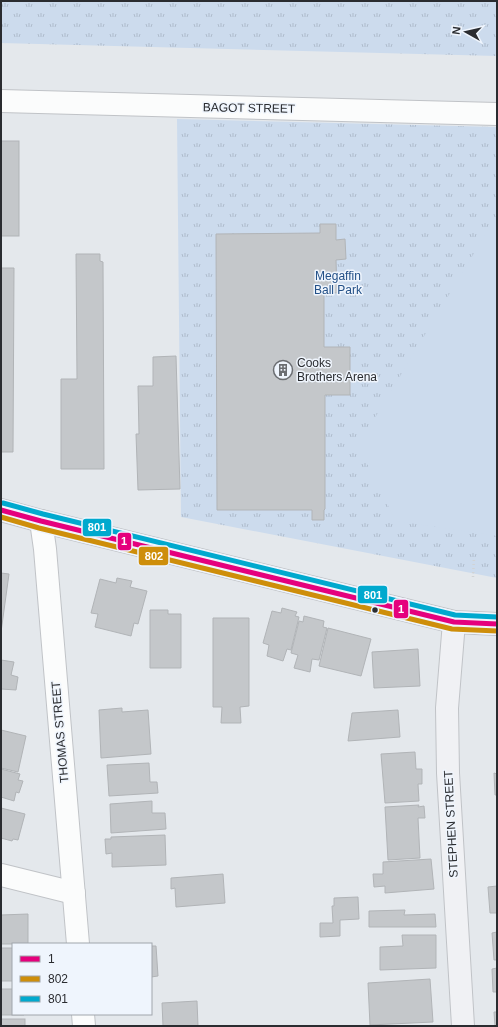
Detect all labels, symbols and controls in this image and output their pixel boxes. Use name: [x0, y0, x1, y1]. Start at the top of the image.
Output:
north arrow: [446, 12, 486, 52]
text: N: [450, 26, 463, 35]
street label: BAGOT STREET: [203, 100, 296, 116]
park label: Megaffin Ball Park: [314, 269, 363, 297]
place label: Cooks Brothers Arena: [297, 356, 377, 384]
building icon: Cooks Brothers Arena: [272, 359, 294, 381]
line badge: 801: [82, 518, 112, 537]
text: 801: [88, 521, 106, 533]
line badge: 1: [117, 532, 132, 551]
text: 1: [121, 535, 127, 547]
line badge: 802: [138, 546, 169, 566]
text: 802: [145, 550, 163, 562]
line badge: 801: [357, 585, 388, 604]
text: 801: [364, 589, 382, 601]
line badge: 1: [393, 599, 409, 619]
text: 1: [398, 603, 404, 615]
unlabelled marker: [370, 605, 380, 615]
street label: THOMAS STREET: [49, 680, 71, 783]
street label: STEPHEN STREET: [441, 769, 461, 878]
legend: [12, 943, 152, 1015]
text: 1: [48, 952, 55, 966]
text: 802: [48, 972, 68, 986]
text: 801: [48, 992, 68, 1006]

